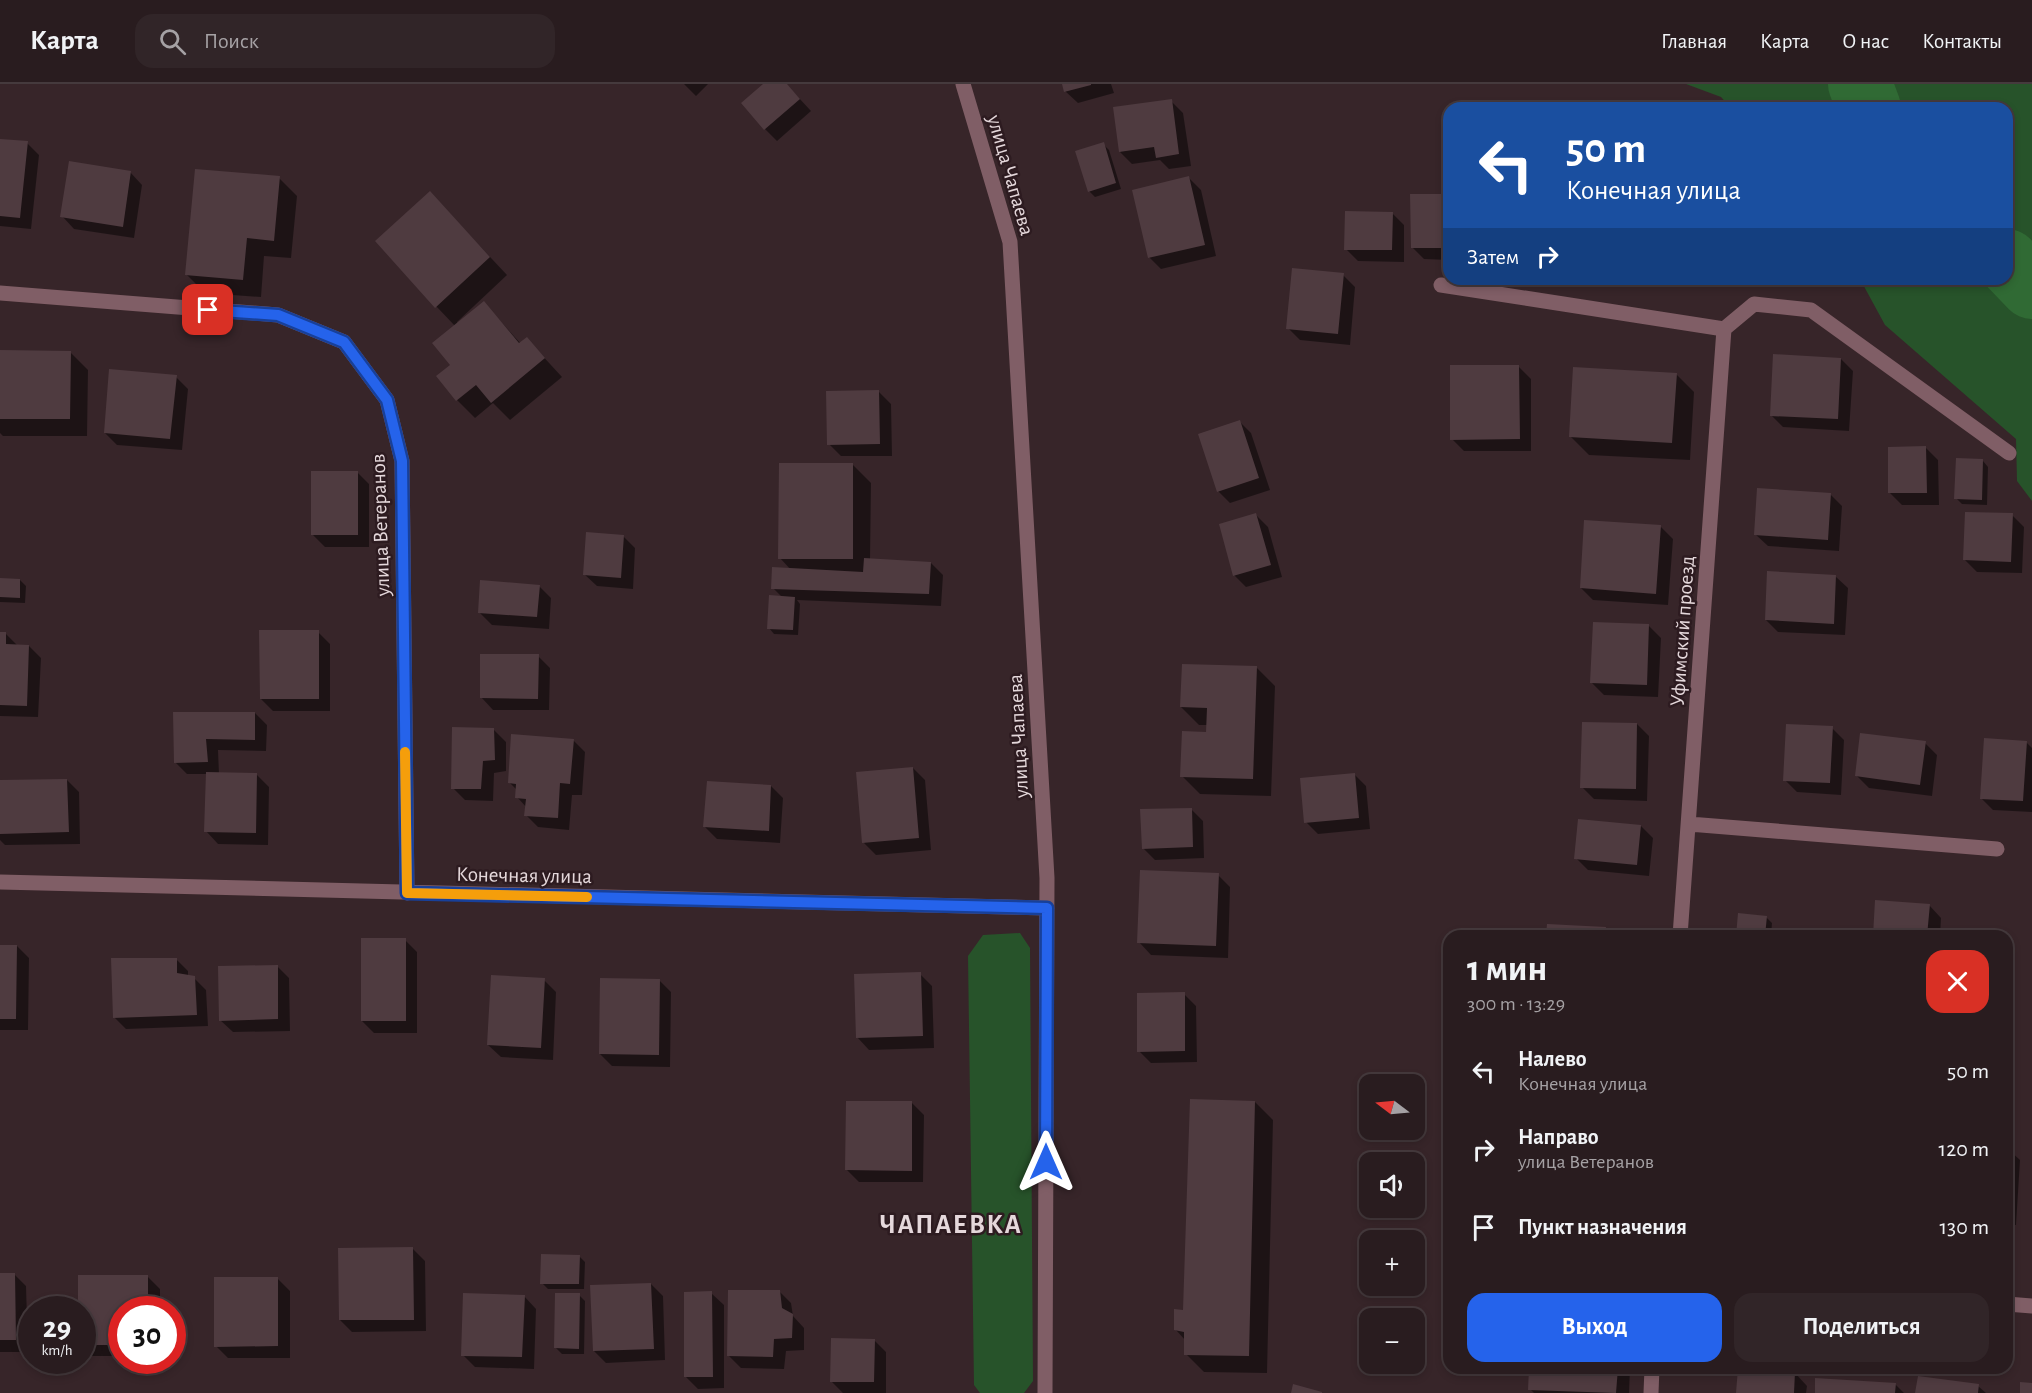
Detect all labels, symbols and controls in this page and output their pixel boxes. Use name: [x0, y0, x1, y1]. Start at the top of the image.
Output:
search box: [135, 14, 555, 68]
icon: search: [156, 25, 189, 58]
text: Карта: [30, 27, 99, 55]
text: Поиск: [204, 30, 259, 52]
text: Главная: [1661, 31, 1727, 52]
text: Карта: [1760, 31, 1809, 52]
text: О нас: [1842, 31, 1889, 52]
text: Контакты: [1922, 31, 2002, 52]
street label: улица Чапаева: [983, 112, 1038, 238]
icon: left: [1467, 126, 1545, 204]
text: 50 m: [1566, 128, 1646, 170]
text: Конечная улица: [1566, 177, 1741, 204]
icon: right: [1531, 240, 1564, 273]
text: Затем: [1467, 246, 1519, 268]
pin: [182, 284, 233, 335]
icon: arrive: [191, 293, 224, 326]
street label: улица Ветеранов: [368, 453, 394, 598]
street label: Уфимский проезд: [1667, 555, 1698, 707]
street label: улица Чапаева: [1005, 673, 1032, 800]
street label: Конечная улица: [456, 864, 593, 887]
button: close: [1926, 950, 1989, 1013]
text: 1 мин: [1467, 951, 1547, 987]
text: 300 m · 13:29: [1467, 994, 1565, 1014]
text: Налево: [1518, 1048, 1587, 1070]
icon: left: [1467, 1055, 1500, 1088]
text: 50 m: [1947, 1060, 1989, 1082]
north arrow: [1359, 1074, 1425, 1140]
map controls: [1359, 1074, 1425, 1374]
text: Конечная улица: [1518, 1074, 1647, 1094]
text: Направо: [1518, 1126, 1599, 1148]
position arrow: [1014, 1130, 1078, 1194]
icon: right: [1467, 1133, 1500, 1166]
text: 120 m: [1939, 1138, 1989, 1160]
button: sound: [1359, 1152, 1425, 1218]
text: улица Ветеранов: [1518, 1152, 1654, 1172]
district label: ЧАПАЕВКА: [880, 1211, 1022, 1238]
icon: arrive: [1467, 1211, 1500, 1244]
text: Пункт назначения: [1518, 1216, 1687, 1238]
text: 130 m: [1940, 1216, 1989, 1238]
button: +: [1359, 1230, 1425, 1296]
button: Выход: [1467, 1293, 1722, 1362]
button: Поделиться: [1734, 1293, 1989, 1362]
speed limit sign: 30: [108, 1296, 186, 1374]
button: −: [1359, 1308, 1425, 1374]
text: 29: [43, 1313, 71, 1343]
text: km/h: [42, 1343, 72, 1358]

